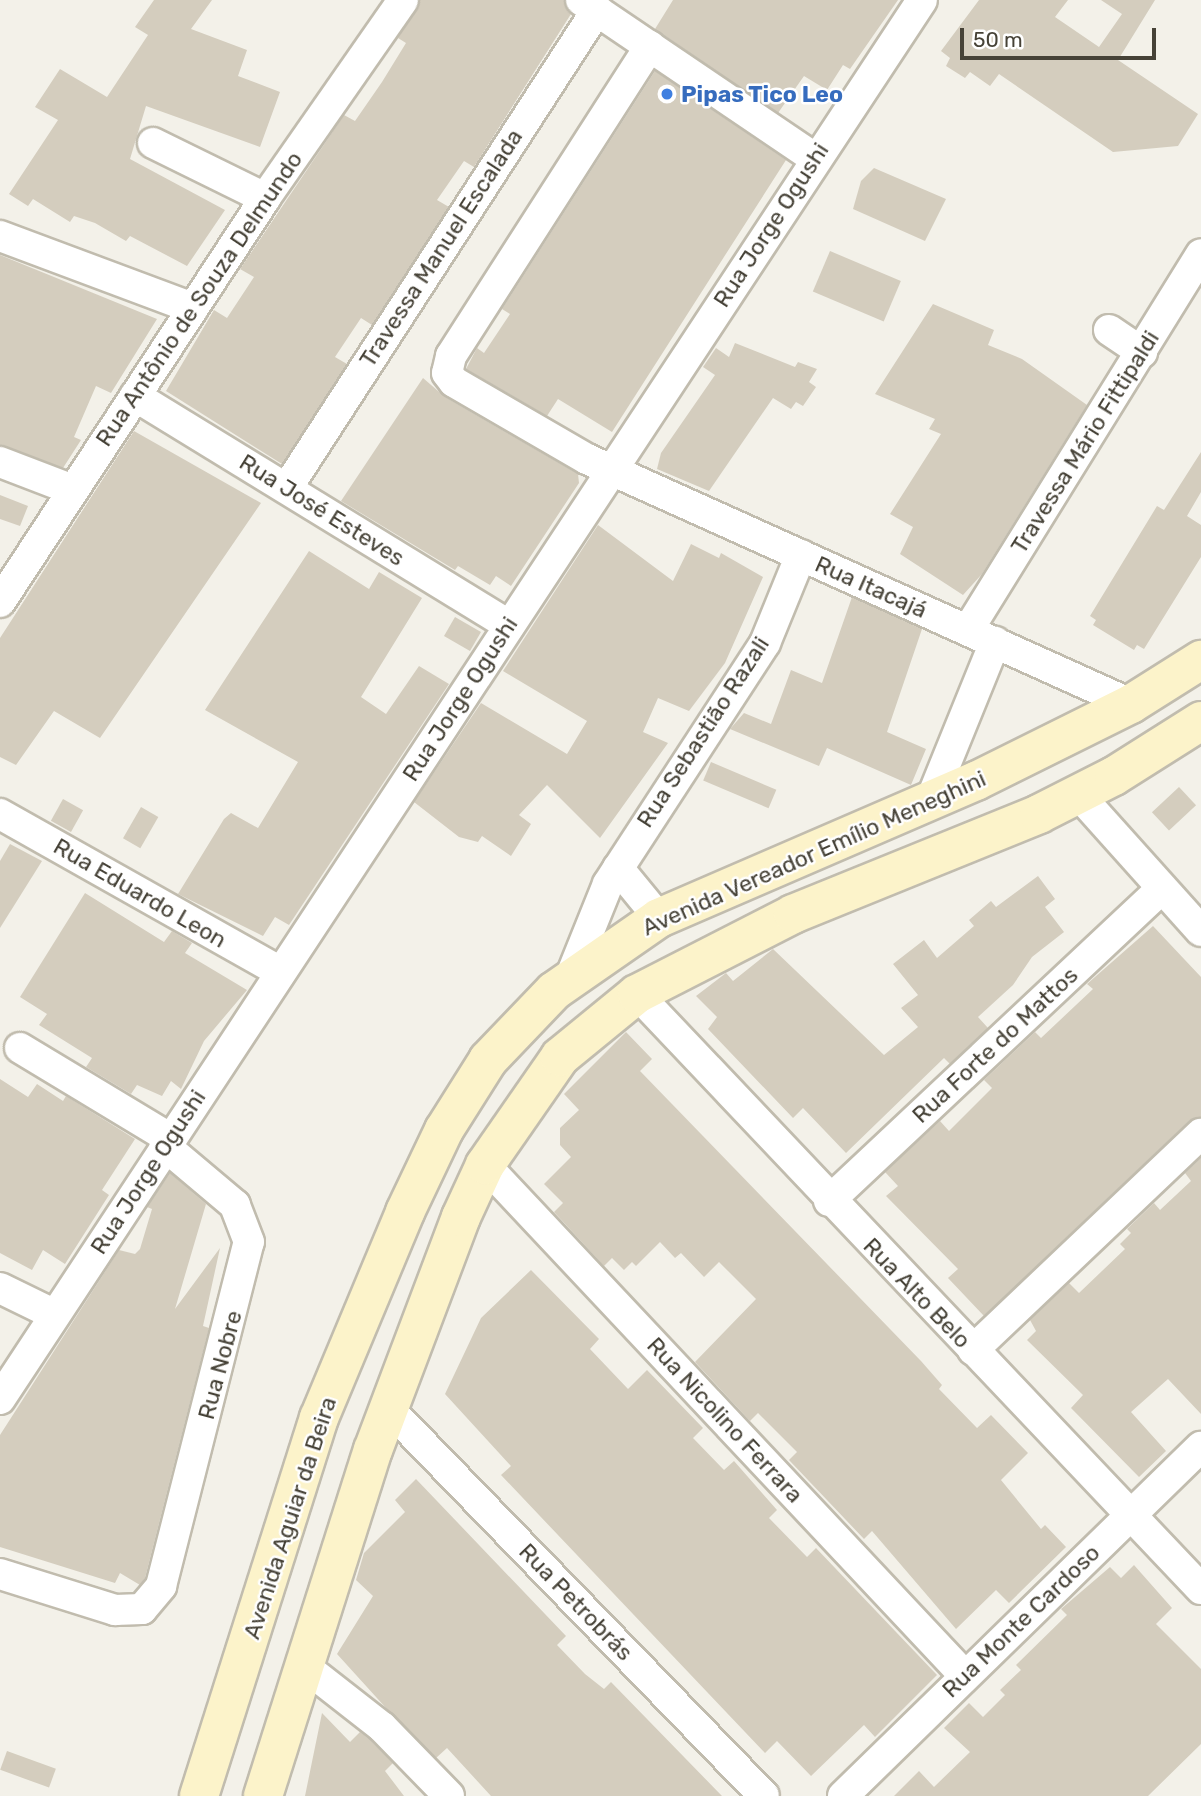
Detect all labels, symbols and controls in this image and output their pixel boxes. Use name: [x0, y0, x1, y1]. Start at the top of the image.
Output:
scale bar: [963, 14, 1159, 58]
text: 50 m: [973, 27, 1023, 52]
place label: Pipas Tico Leo: [681, 80, 844, 108]
marker: Pipas Tico Leo: [659, 86, 675, 102]
street label: Travessa Manuel Escalada: [354, 124, 528, 372]
street label: Rua Jorge Ogushi: [708, 138, 834, 312]
street label: Rua Antônio de Souza Delmundo: [90, 146, 308, 452]
street label: Travessa Mário Fittipaldi: [1005, 326, 1165, 558]
street label: Rua José Esteves: [234, 448, 410, 572]
street label: Rua Itacajá: [811, 550, 931, 624]
street label: Rua Jorge Ogushi: [397, 612, 523, 786]
street label: Rua Sebastião Razali: [631, 631, 775, 833]
street label: Avenida Vereador Emílio Meneghini: [637, 764, 991, 942]
street label: Rua Eduardo Leon: [49, 832, 231, 954]
street label: Rua Forte do Mattos: [907, 961, 1083, 1129]
street label: Rua Jorge Ogushi: [85, 1085, 211, 1259]
street label: Rua Alto Belo: [857, 1232, 977, 1354]
street label: Rua Nobre: [192, 1308, 248, 1422]
street label: Rua Nicolino Ferrara: [641, 1332, 809, 1508]
street label: Avenida Aguiar da Beira: [238, 1393, 342, 1643]
street label: Rua Petrobrás: [513, 1538, 639, 1666]
street label: Rua Monte Cardoso: [936, 1539, 1106, 1703]

